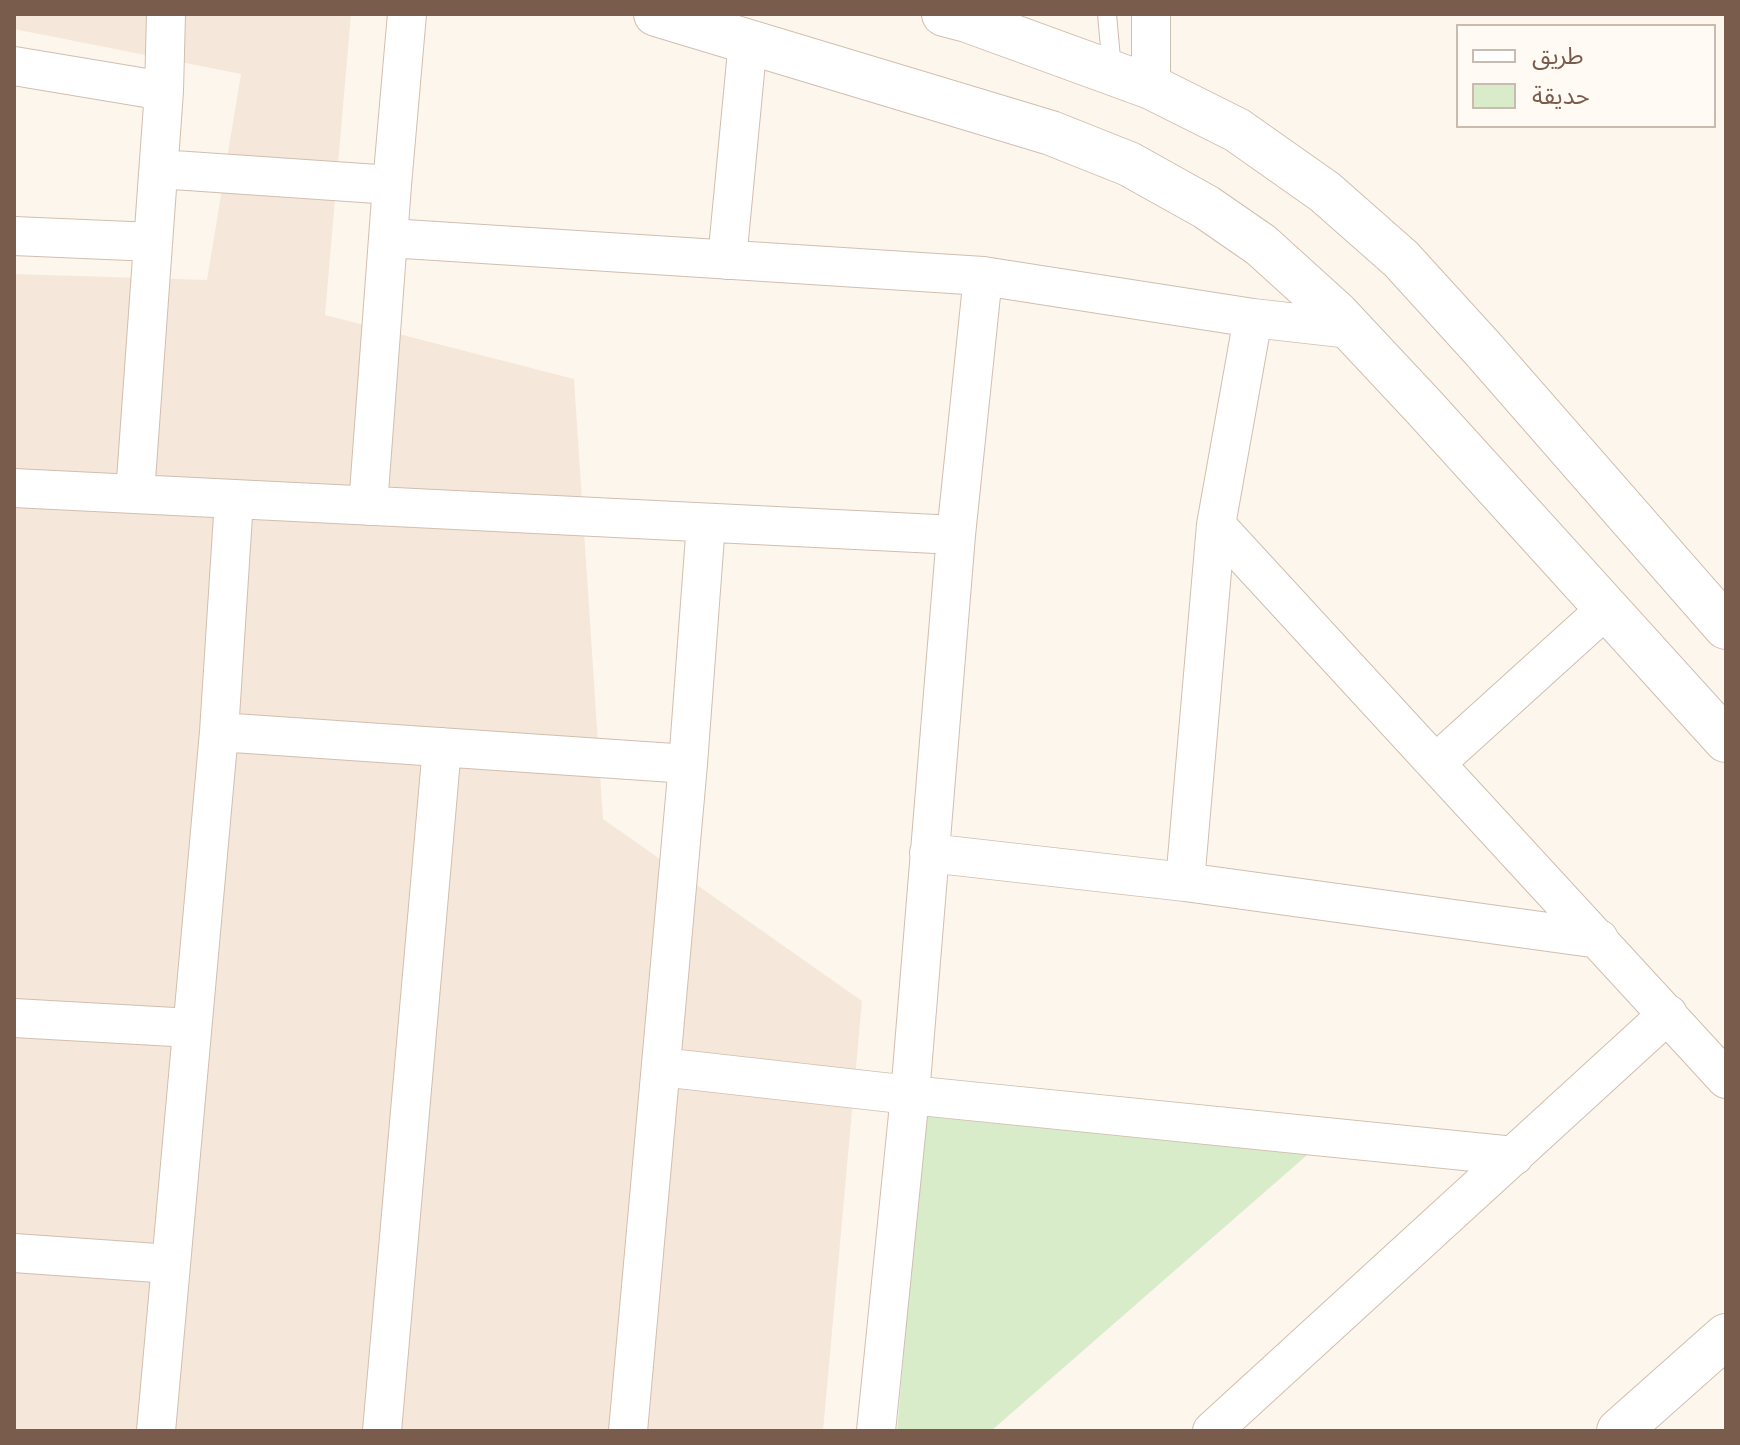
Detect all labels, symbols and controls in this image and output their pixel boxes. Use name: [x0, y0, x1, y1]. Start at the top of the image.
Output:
legend: [1456, 24, 1716, 128]
text: طريق: [1532, 38, 1584, 71]
text: حديقة: [1532, 78, 1590, 111]

